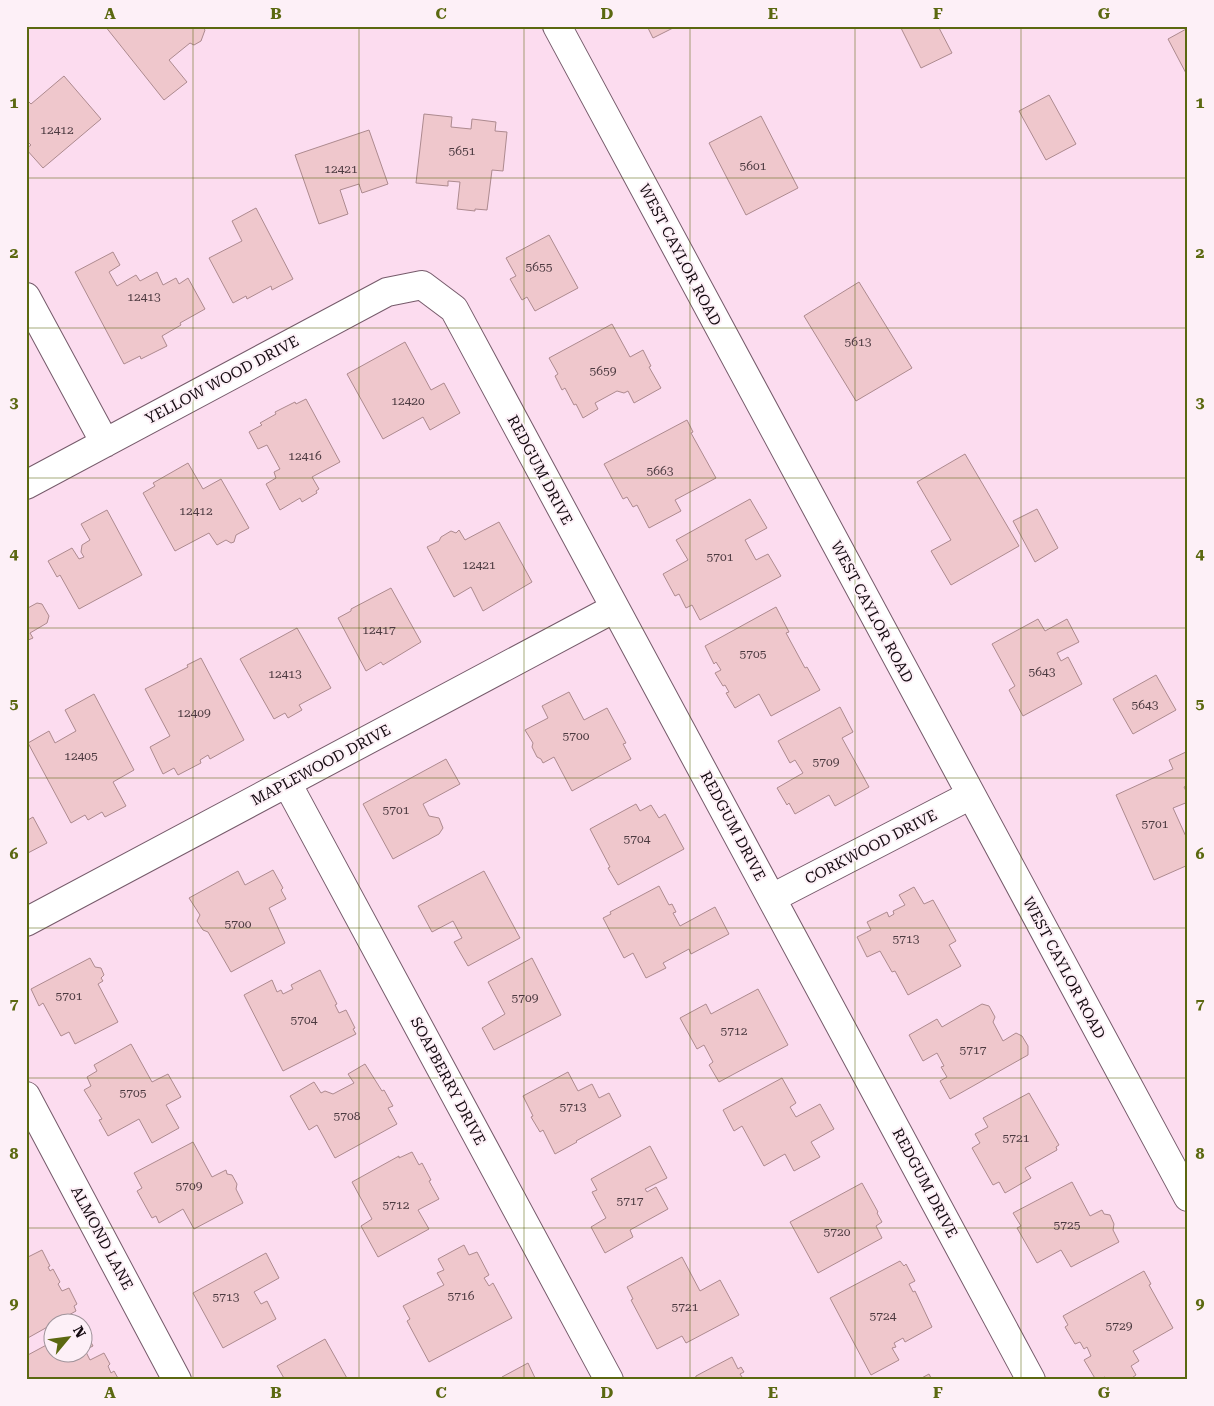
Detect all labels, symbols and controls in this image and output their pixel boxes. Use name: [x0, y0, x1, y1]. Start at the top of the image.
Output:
text: A: [104, 4, 116, 23]
text: B: [270, 4, 282, 23]
text: C: [435, 4, 447, 23]
text: D: [601, 4, 614, 23]
text: E: [768, 4, 778, 23]
text: F: [933, 4, 943, 23]
text: G: [1098, 4, 1111, 23]
text: 1: [10, 93, 19, 112]
text: 1: [1196, 93, 1205, 112]
house number: 12412: [40, 123, 74, 137]
house number: 5651: [449, 144, 476, 158]
house number: 5601: [740, 159, 767, 173]
house number: 12421: [324, 162, 358, 176]
street label: WEST CAYLOR ROAD: [635, 181, 725, 329]
text: 2: [10, 243, 19, 262]
text: 2: [1196, 243, 1205, 262]
house number: 5655: [526, 260, 553, 274]
house number: 12413: [127, 290, 161, 304]
street label: YELLOW WOOD DRIVE: [142, 332, 302, 428]
house number: 5613: [845, 335, 872, 349]
house number: 5659: [590, 364, 617, 378]
text: 3: [10, 393, 19, 412]
text: 3: [1196, 393, 1205, 412]
house number: 12420: [391, 394, 425, 408]
street label: REDGUM DRIVE: [504, 412, 576, 528]
house number: 12416: [288, 449, 322, 463]
house number: 5663: [647, 464, 674, 478]
house number: 12412: [179, 504, 213, 518]
street label: WEST CAYLOR ROAD: [827, 538, 917, 686]
text: 4: [10, 544, 19, 563]
text: 4: [1196, 544, 1205, 563]
house number: 5701: [707, 550, 734, 564]
house number: 12421: [462, 558, 496, 572]
house number: 12417: [362, 623, 396, 637]
house number: 5705: [740, 647, 767, 661]
house number: 5643: [1029, 665, 1056, 679]
house number: 12413: [268, 667, 302, 681]
text: 5: [10, 694, 19, 713]
text: 5: [1196, 694, 1205, 713]
house number: 5643: [1132, 698, 1159, 712]
house number: 12409: [177, 706, 211, 720]
street label: MAPLEWOOD DRIVE: [248, 721, 394, 809]
house number: 5700: [563, 729, 590, 743]
house number: 12405: [64, 749, 98, 763]
house number: 5709: [813, 755, 840, 769]
street label: REDGUM DRIVE: [697, 768, 769, 884]
house number: 5701: [383, 803, 410, 817]
street label: CORKWOOD DRIVE: [802, 806, 940, 888]
house number: 5701: [1142, 817, 1169, 831]
house number: 5704: [624, 832, 651, 846]
text: 6: [10, 844, 19, 863]
text: 6: [1196, 844, 1205, 863]
street label: WEST CAYLOR ROAD: [1019, 894, 1109, 1042]
house number: 5700: [225, 917, 252, 931]
house number: 5713: [893, 932, 920, 946]
house number: 5701: [56, 989, 83, 1003]
house number: 5709: [512, 991, 539, 1005]
text: 7: [10, 994, 19, 1013]
text: 7: [1196, 994, 1205, 1013]
house number: 5704: [291, 1013, 318, 1027]
street label: SOAPBERRY DRIVE: [407, 1014, 489, 1148]
house number: 5712: [721, 1024, 748, 1038]
house number: 5717: [960, 1043, 987, 1057]
house number: 5705: [120, 1086, 147, 1100]
house number: 5713: [560, 1100, 587, 1114]
house number: 5708: [334, 1109, 361, 1123]
street label: REDGUM DRIVE: [889, 1125, 961, 1241]
house number: 5721: [1003, 1131, 1030, 1145]
text: 8: [10, 1144, 19, 1163]
text: 8: [1196, 1144, 1205, 1163]
house number: 5709: [176, 1179, 203, 1193]
street label: ALMOND LANE: [67, 1183, 137, 1293]
house number: 5717: [617, 1194, 644, 1208]
house number: 5712: [383, 1198, 410, 1212]
house number: 5725: [1054, 1218, 1081, 1232]
house number: 5720: [824, 1225, 851, 1239]
house number: 5716: [448, 1289, 475, 1303]
house number: 5713: [213, 1290, 240, 1304]
text: 9: [10, 1294, 19, 1313]
text: 9: [1196, 1294, 1205, 1313]
house number: 5721: [672, 1300, 699, 1314]
house number: 5724: [870, 1309, 897, 1323]
north arrow: [42, 1314, 92, 1364]
house number: 5729: [1106, 1319, 1133, 1333]
text: N: [70, 1323, 89, 1340]
text: A: [104, 1383, 116, 1402]
text: B: [270, 1383, 282, 1402]
text: C: [435, 1383, 447, 1402]
text: D: [601, 1383, 614, 1402]
text: E: [768, 1383, 778, 1402]
text: F: [933, 1383, 943, 1402]
text: G: [1098, 1383, 1111, 1402]

